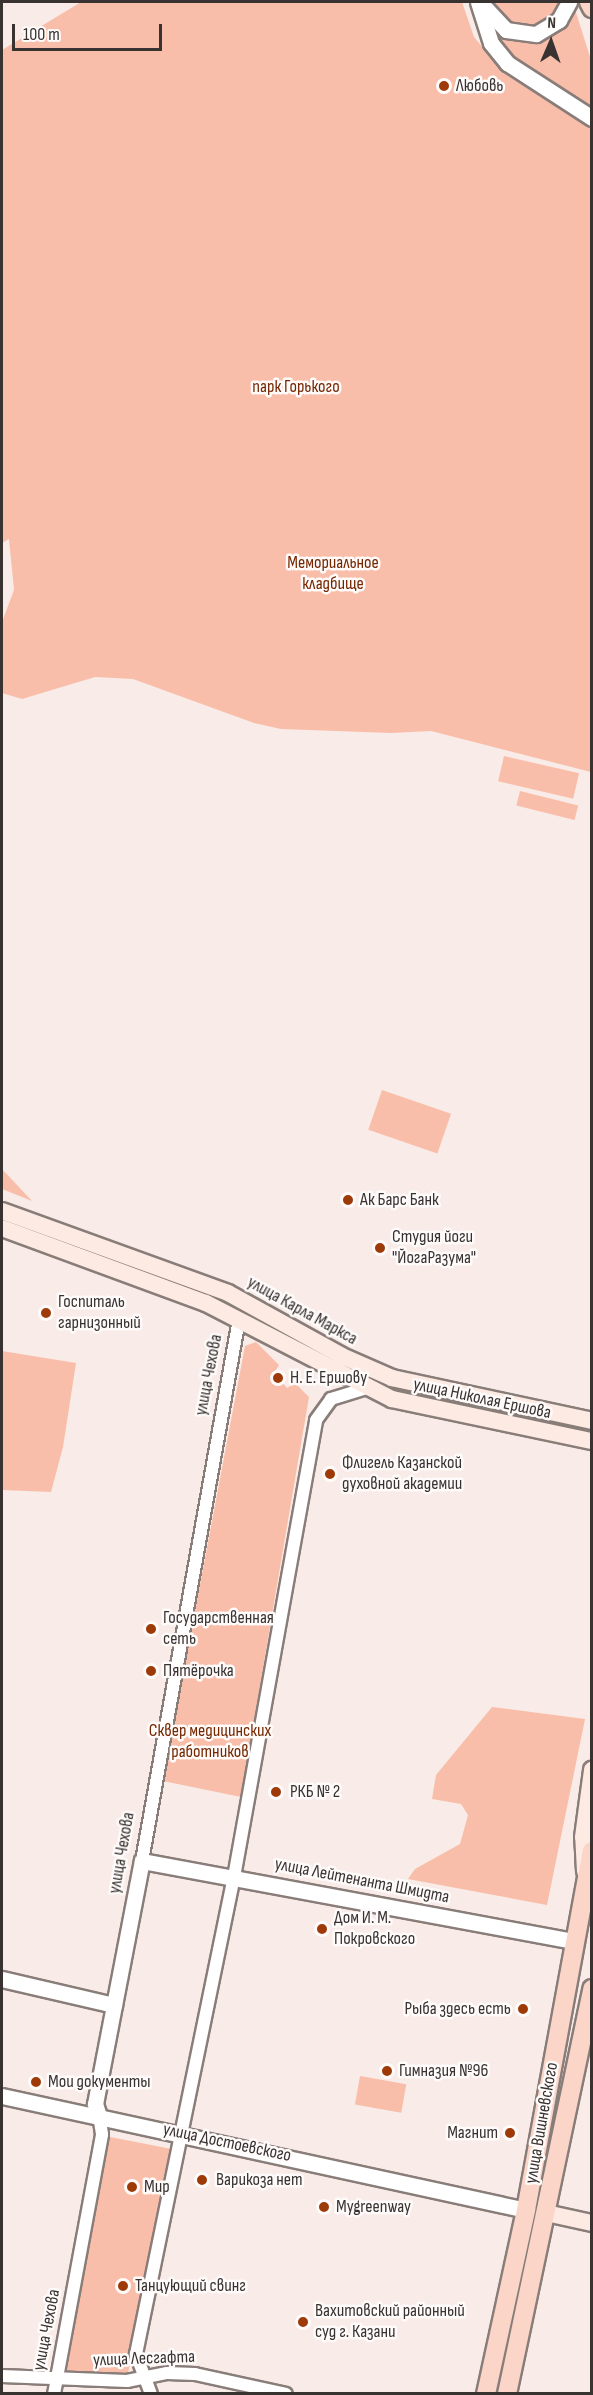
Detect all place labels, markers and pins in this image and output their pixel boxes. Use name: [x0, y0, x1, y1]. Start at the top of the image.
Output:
place label: Любовь: [456, 75, 503, 97]
marker: Любовь: [437, 79, 451, 93]
place label: Ак Барс Банк: [360, 1189, 439, 1211]
marker: Ак Барс Банк: [341, 1193, 355, 1207]
place label: Студия йоги "ЙогаРазума": [392, 1227, 476, 1270]
marker: Студия йоги "ЙогаРазума": [373, 1241, 387, 1255]
place label: Госпиталь гарнизонный: [58, 1292, 141, 1334]
marker: Госпиталь гарнизонный: [39, 1306, 53, 1320]
place label: Н. Е. Ершову: [290, 1367, 367, 1389]
marker: Н. Е. Ершову: [271, 1371, 285, 1385]
place label: Флигель Казанской духовной академии: [342, 1453, 462, 1496]
marker: Флигель Казанской духовной академии: [323, 1467, 337, 1481]
place label: Государственная сеть: [163, 1608, 274, 1650]
marker: Государственная сеть: [144, 1622, 158, 1636]
place label: Пятёрочка: [163, 1660, 234, 1682]
marker: Пятёрочка: [144, 1664, 158, 1678]
place label: РКБ № 2: [290, 1781, 340, 1803]
marker: РКБ № 2: [267, 1783, 285, 1801]
place label: Дом И. М. Покровского: [334, 1908, 415, 1950]
marker: Дом И. М. Покровского: [315, 1922, 329, 1936]
place label: Рыба здесь есть: [405, 1998, 511, 2020]
marker: Рыба здесь есть: [516, 2002, 530, 2016]
place label: Гимназия №96: [399, 2060, 488, 2082]
marker: Гимназия №96: [380, 2064, 394, 2078]
place label: Мои документы: [48, 2071, 151, 2093]
marker: Мои документы: [29, 2075, 43, 2089]
place label: Магнит: [447, 2122, 498, 2144]
marker: Магнит: [503, 2126, 517, 2140]
place label: Варикоза нет: [216, 2169, 303, 2191]
marker: Варикоза нет: [193, 2171, 211, 2189]
place label: Мир: [144, 2176, 170, 2198]
marker: Мир: [125, 2180, 139, 2194]
place label: Mygreenway: [336, 2196, 411, 2218]
marker: Mygreenway: [317, 2200, 331, 2214]
place label: Танцующий свинг: [135, 2275, 246, 2297]
marker: Танцующий свинг: [116, 2279, 130, 2293]
place label: Вахитовский районный суд г. Казани: [315, 2301, 465, 2344]
marker: Вахитовский районный суд г. Казани: [296, 2315, 310, 2329]

